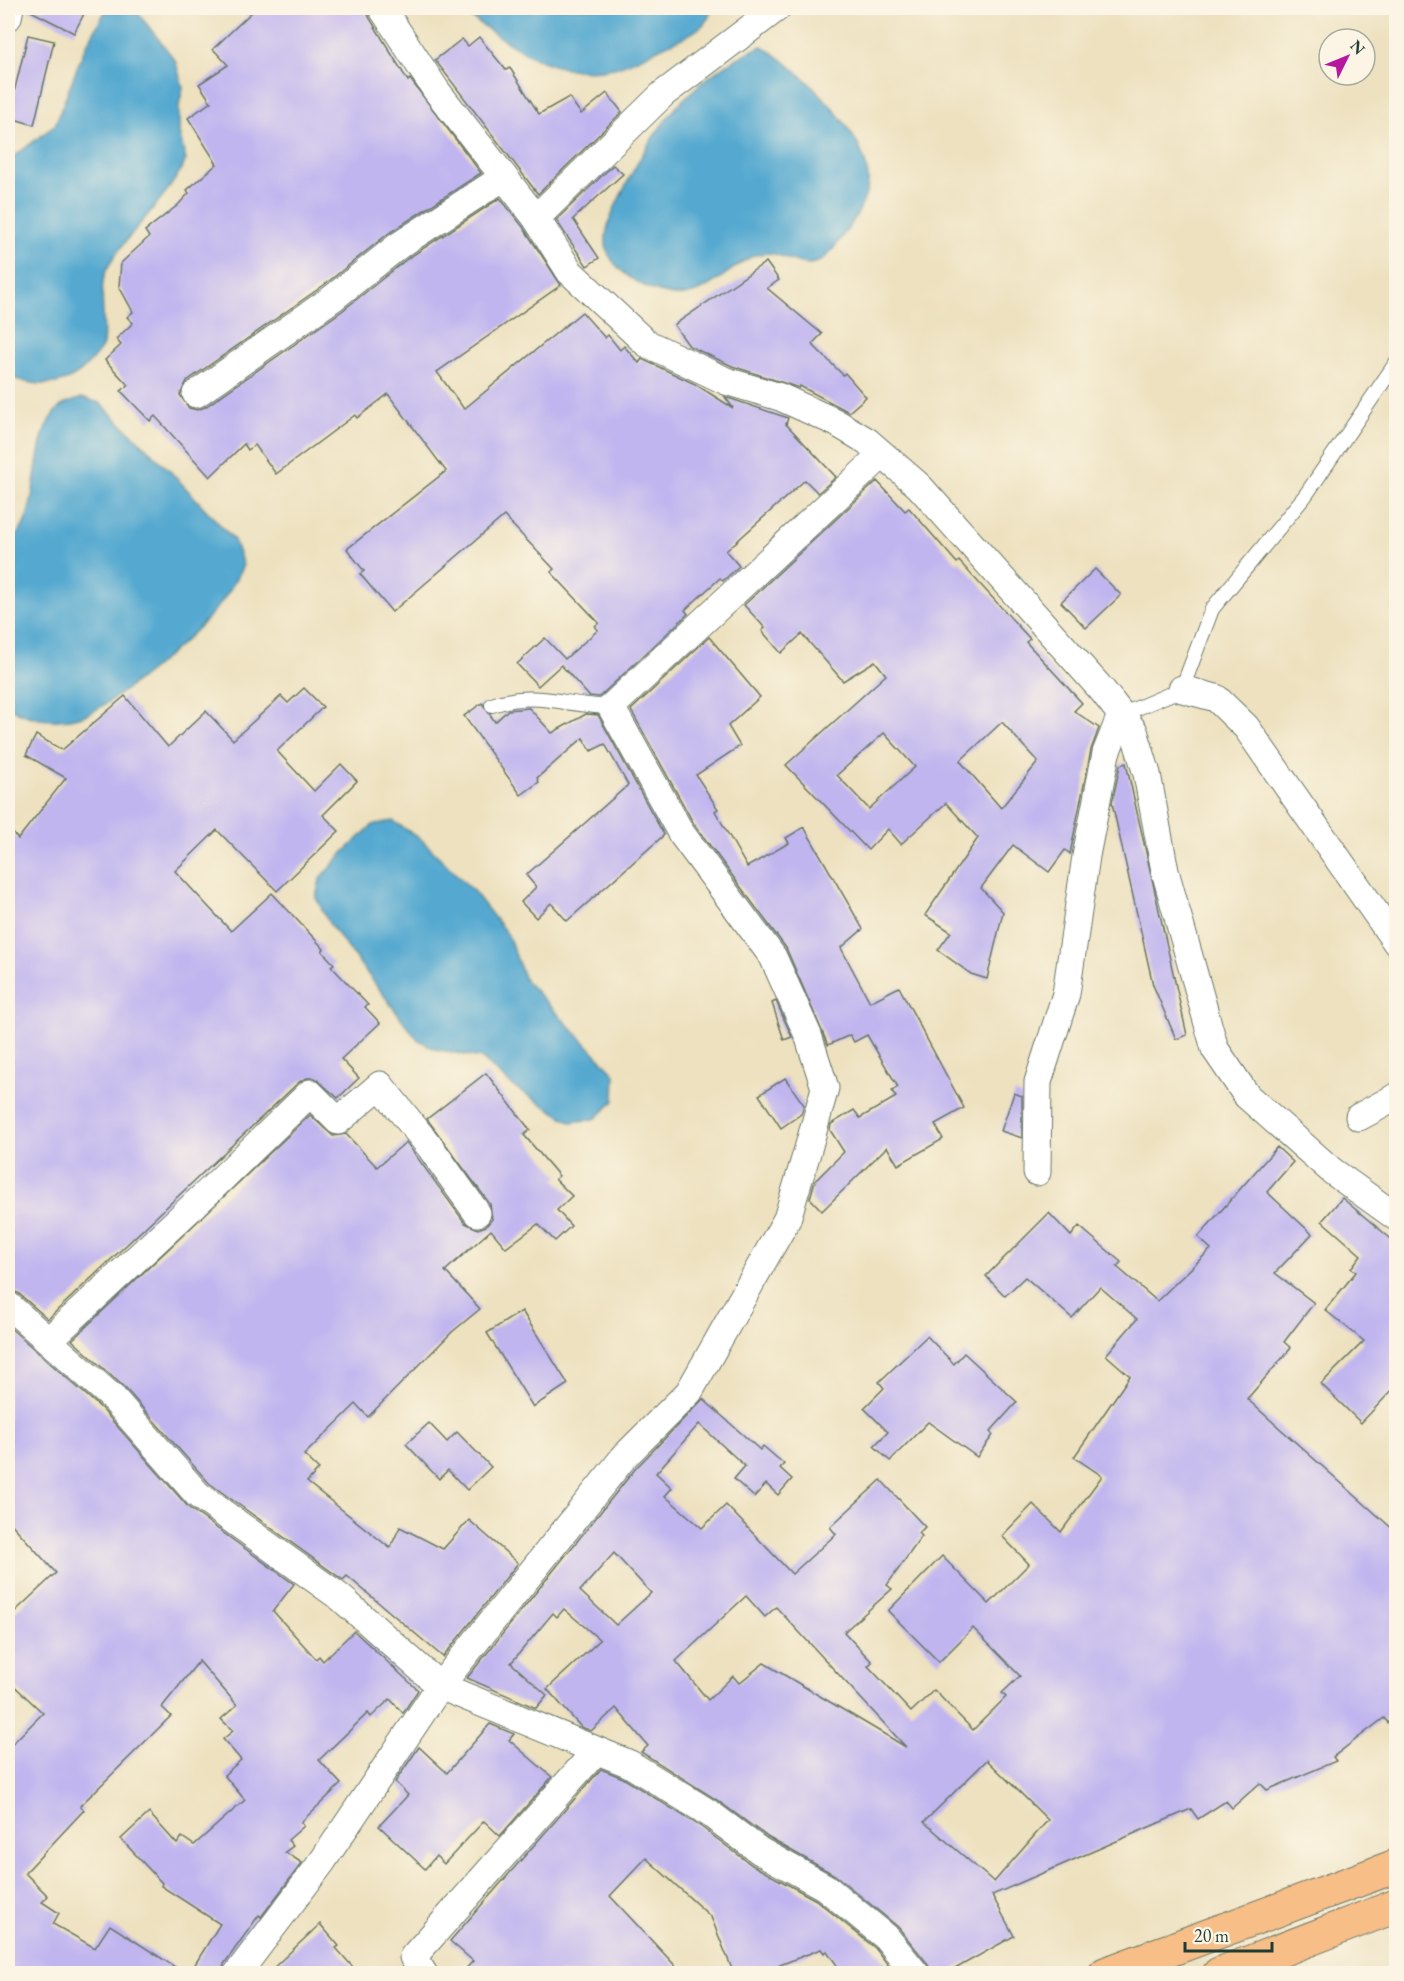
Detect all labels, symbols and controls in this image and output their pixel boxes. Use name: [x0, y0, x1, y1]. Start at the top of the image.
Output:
north arrow: [1317, 27, 1377, 87]
text: N: [1346, 35, 1370, 59]
scale bar: [1185, 1915, 1272, 1953]
text: 20 m: [1194, 1924, 1229, 1947]

